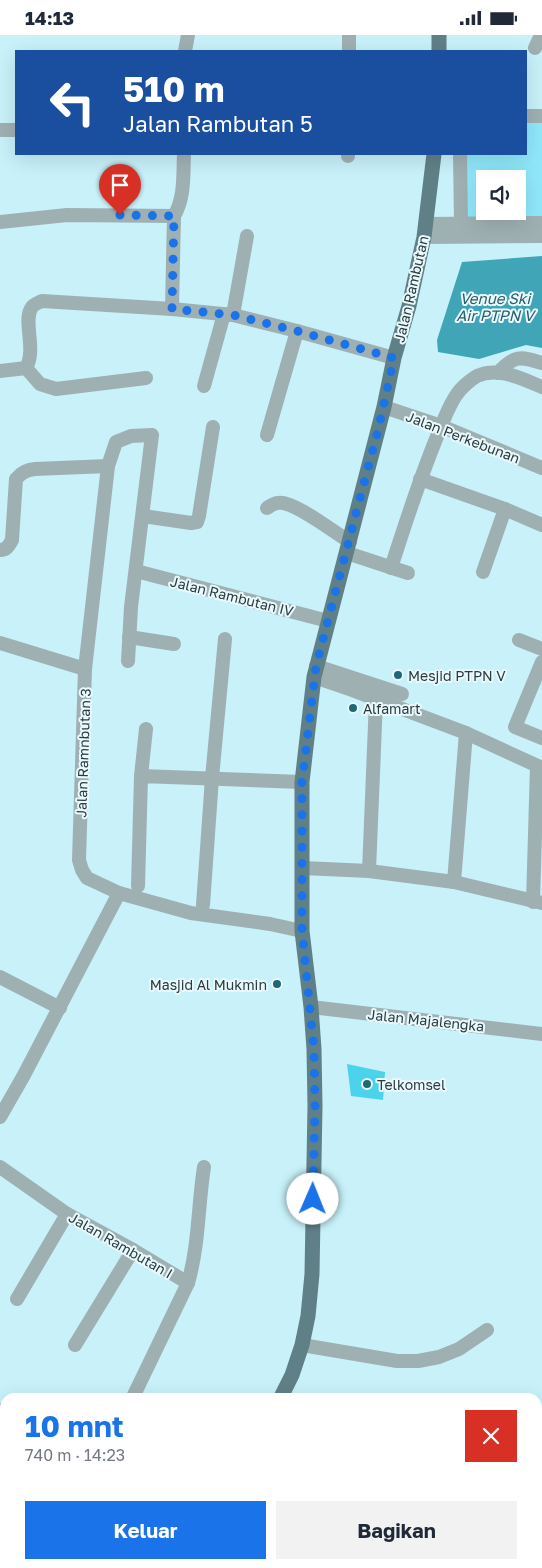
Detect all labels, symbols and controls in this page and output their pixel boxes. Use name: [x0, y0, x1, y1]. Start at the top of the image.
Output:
text: 14:13: [25, 6, 74, 29]
text: 510 m: [123, 68, 225, 110]
icon: left: [40, 70, 105, 135]
text: Jalan Rambutan 5: [123, 110, 313, 137]
pin: [99, 164, 141, 215]
map controls: [476, 170, 526, 220]
button: sound: [476, 170, 526, 220]
icon: arrive: [106, 171, 134, 199]
street label: Jalan Rambutan: [390, 234, 432, 344]
water label: Venue Ski Air PTPN V: [456, 289, 537, 324]
street label: Jalan Perkebunan: [404, 407, 522, 467]
street label: Jalan Rambutan IV: [169, 572, 296, 620]
place label: Mesjid PTPN V: [408, 667, 506, 684]
marker: Mesjid PTPN V: [392, 669, 404, 681]
street label: Jalan Ramnbutan 3: [72, 688, 94, 818]
place label: Alfamart: [363, 700, 421, 717]
marker: Alfamart: [347, 702, 359, 714]
place label: Masjid Al Mukmin: [150, 976, 267, 993]
marker: Masjid Al Mukmin: [271, 978, 283, 990]
street label: Jalan Majalengka: [367, 1005, 485, 1035]
place label: Telkomsel: [377, 1076, 445, 1093]
marker: Telkomsel: [361, 1078, 373, 1090]
position arrow: [286, 1172, 338, 1224]
street label: Jalan Rambutan I: [66, 1208, 176, 1282]
text: 10 mnt: [25, 1408, 124, 1444]
button: close: [465, 1410, 517, 1462]
text: 740 m · 14:23: [25, 1445, 125, 1465]
button: Keluar: [25, 1501, 266, 1559]
button: Bagikan: [276, 1501, 517, 1559]

